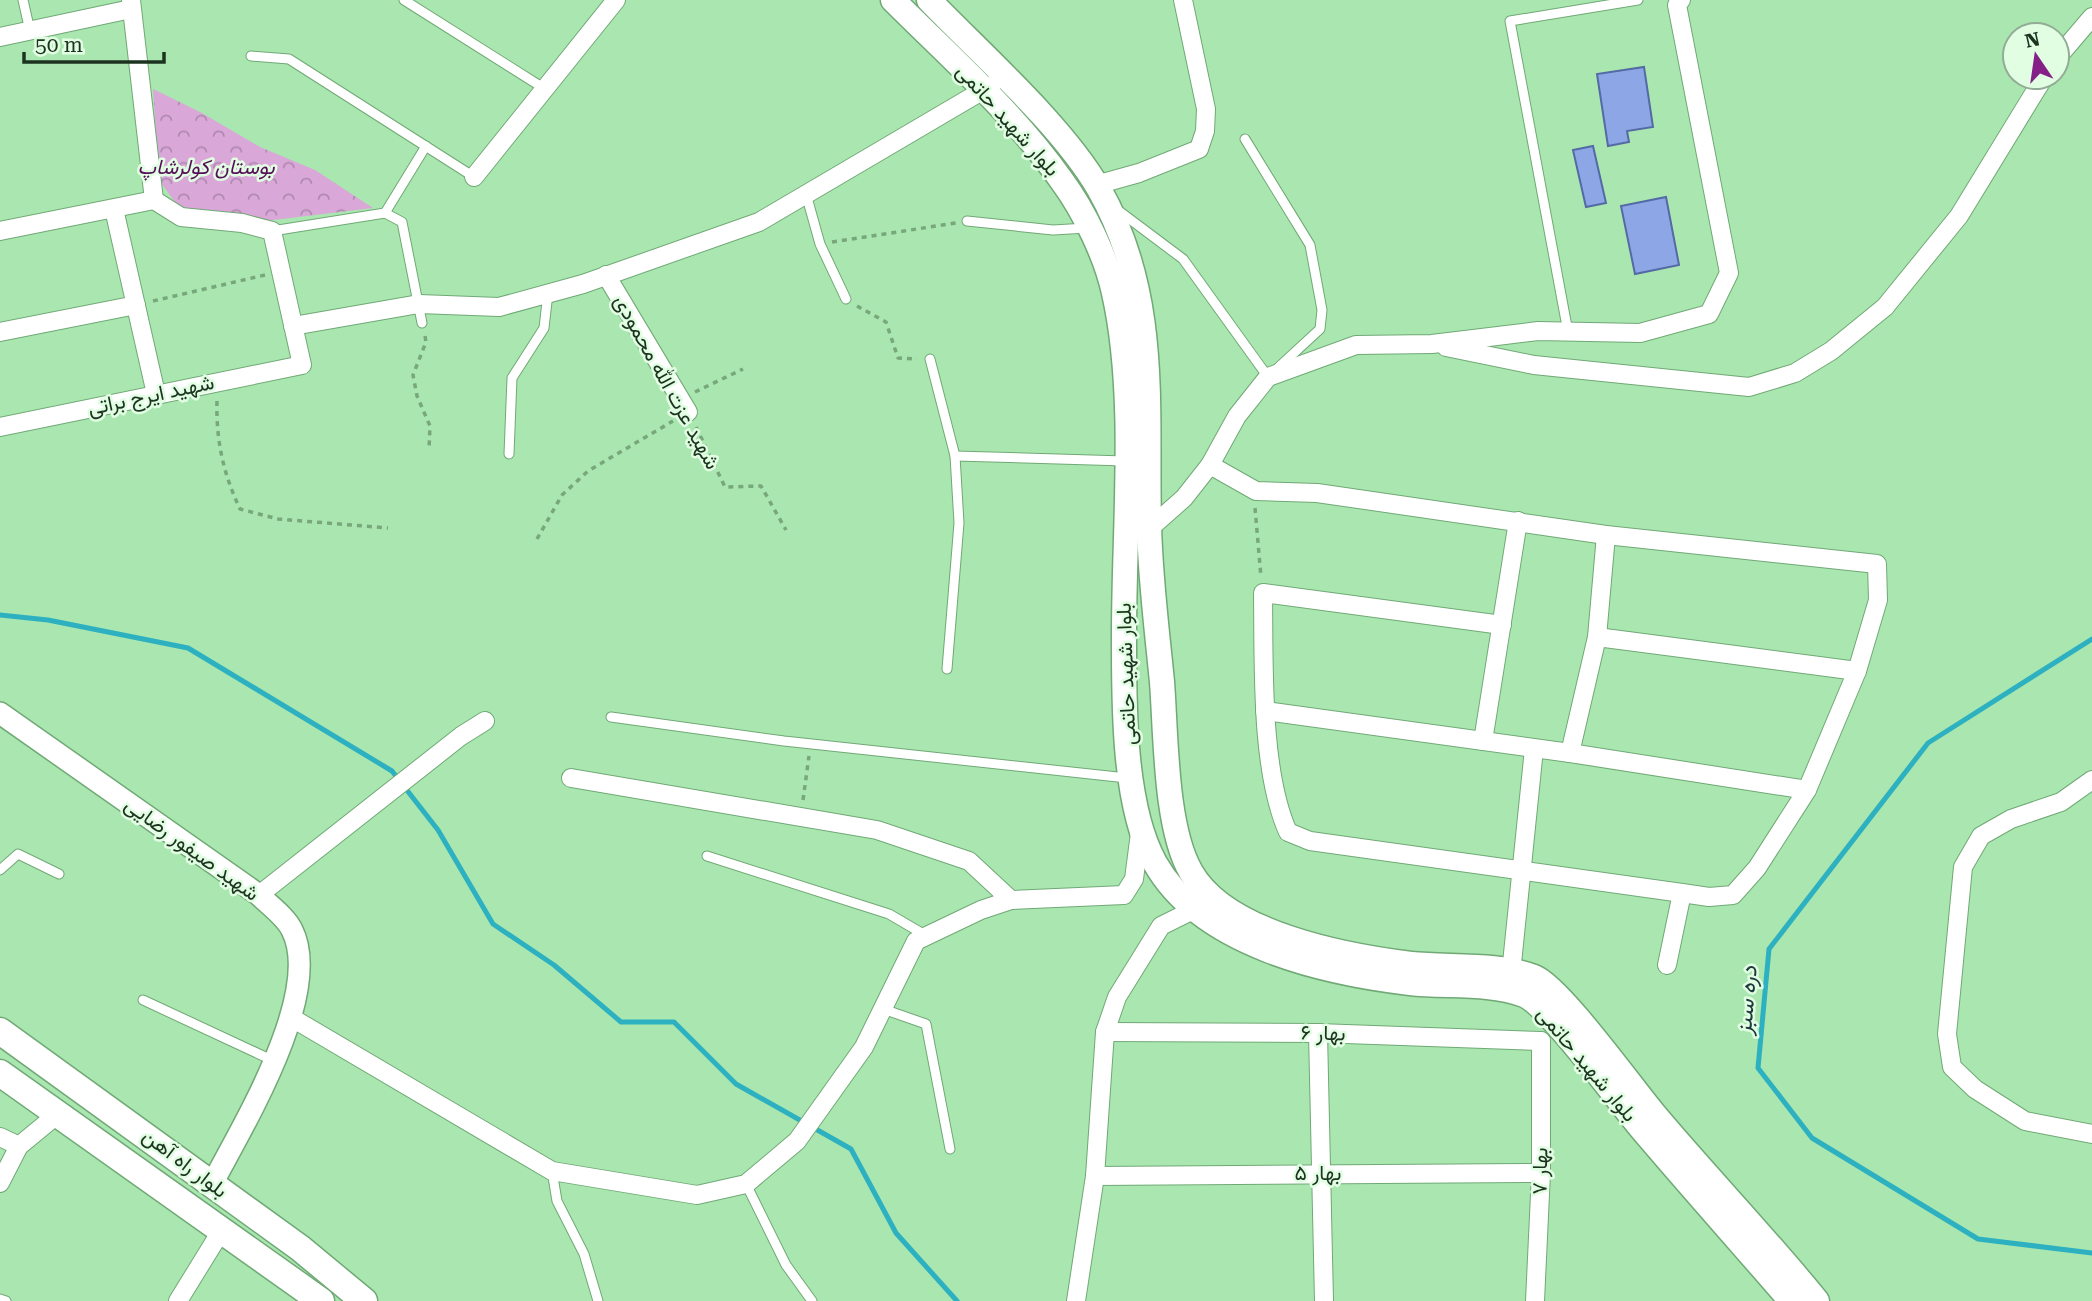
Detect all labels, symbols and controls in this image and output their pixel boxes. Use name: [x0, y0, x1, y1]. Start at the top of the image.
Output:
scale bar: [24, 21, 164, 65]
north arrow: [2001, 21, 2071, 91]
text: N: [2023, 27, 2042, 53]
text: 50 m: [35, 33, 83, 57]
street label: بلوار شهید حاتمی: [951, 59, 1065, 182]
park label: بوستان کولرشاپ: [138, 155, 275, 181]
street label: شهید عزت الله محمودی: [608, 290, 726, 474]
street label: شهید ایرج براتی: [86, 370, 217, 422]
street label: بلوار شهید حاتمی: [1112, 602, 1141, 746]
street label: شهید صیفور رضایی: [120, 792, 264, 907]
water label: دره سبز: [1730, 964, 1764, 1037]
street label: بلوار شهید حاتمی: [1531, 1002, 1642, 1127]
street label: بهار ۶: [1300, 1021, 1346, 1046]
street label: بلوار راه آهن: [137, 1123, 232, 1203]
street label: بهار ۷: [1528, 1147, 1553, 1195]
street label: بهار ۵: [1294, 1161, 1342, 1186]

